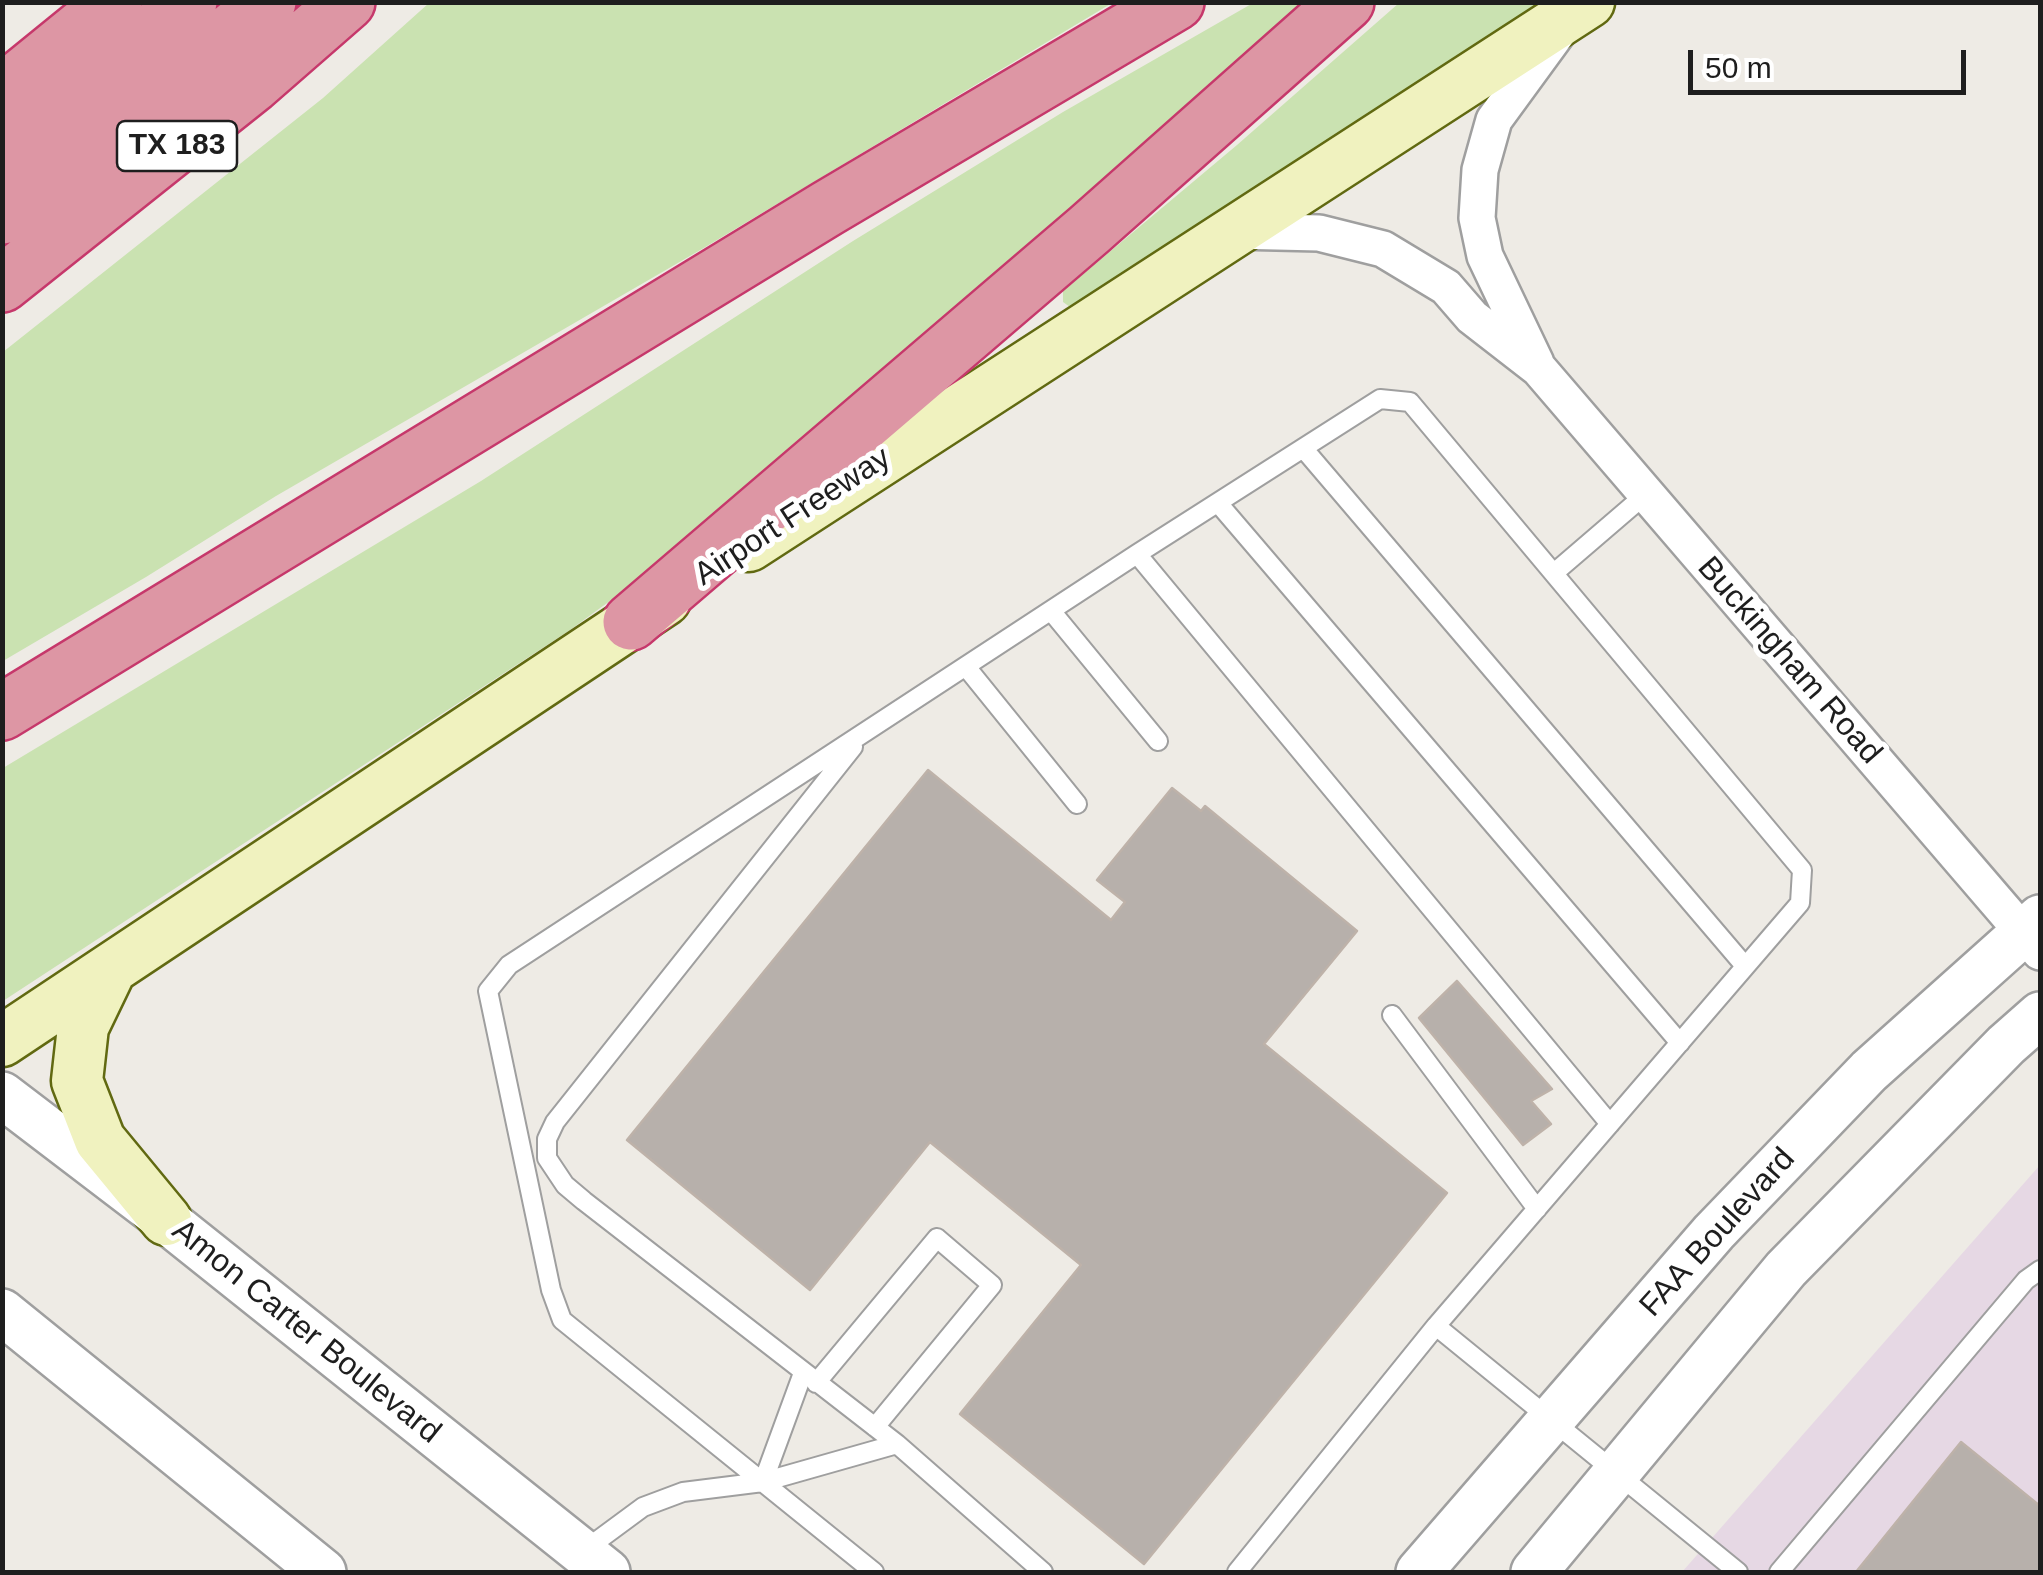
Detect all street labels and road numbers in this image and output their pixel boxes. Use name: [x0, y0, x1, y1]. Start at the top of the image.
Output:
road number: TX 183: [117, 121, 237, 171]
street label: Airport Freeway: [688, 439, 898, 595]
street label: Buckingham Road: [1689, 550, 1889, 772]
street label: FAA Boulevard: [1632, 1141, 1804, 1325]
street label: Amon Carter Boulevard: [164, 1212, 448, 1452]

